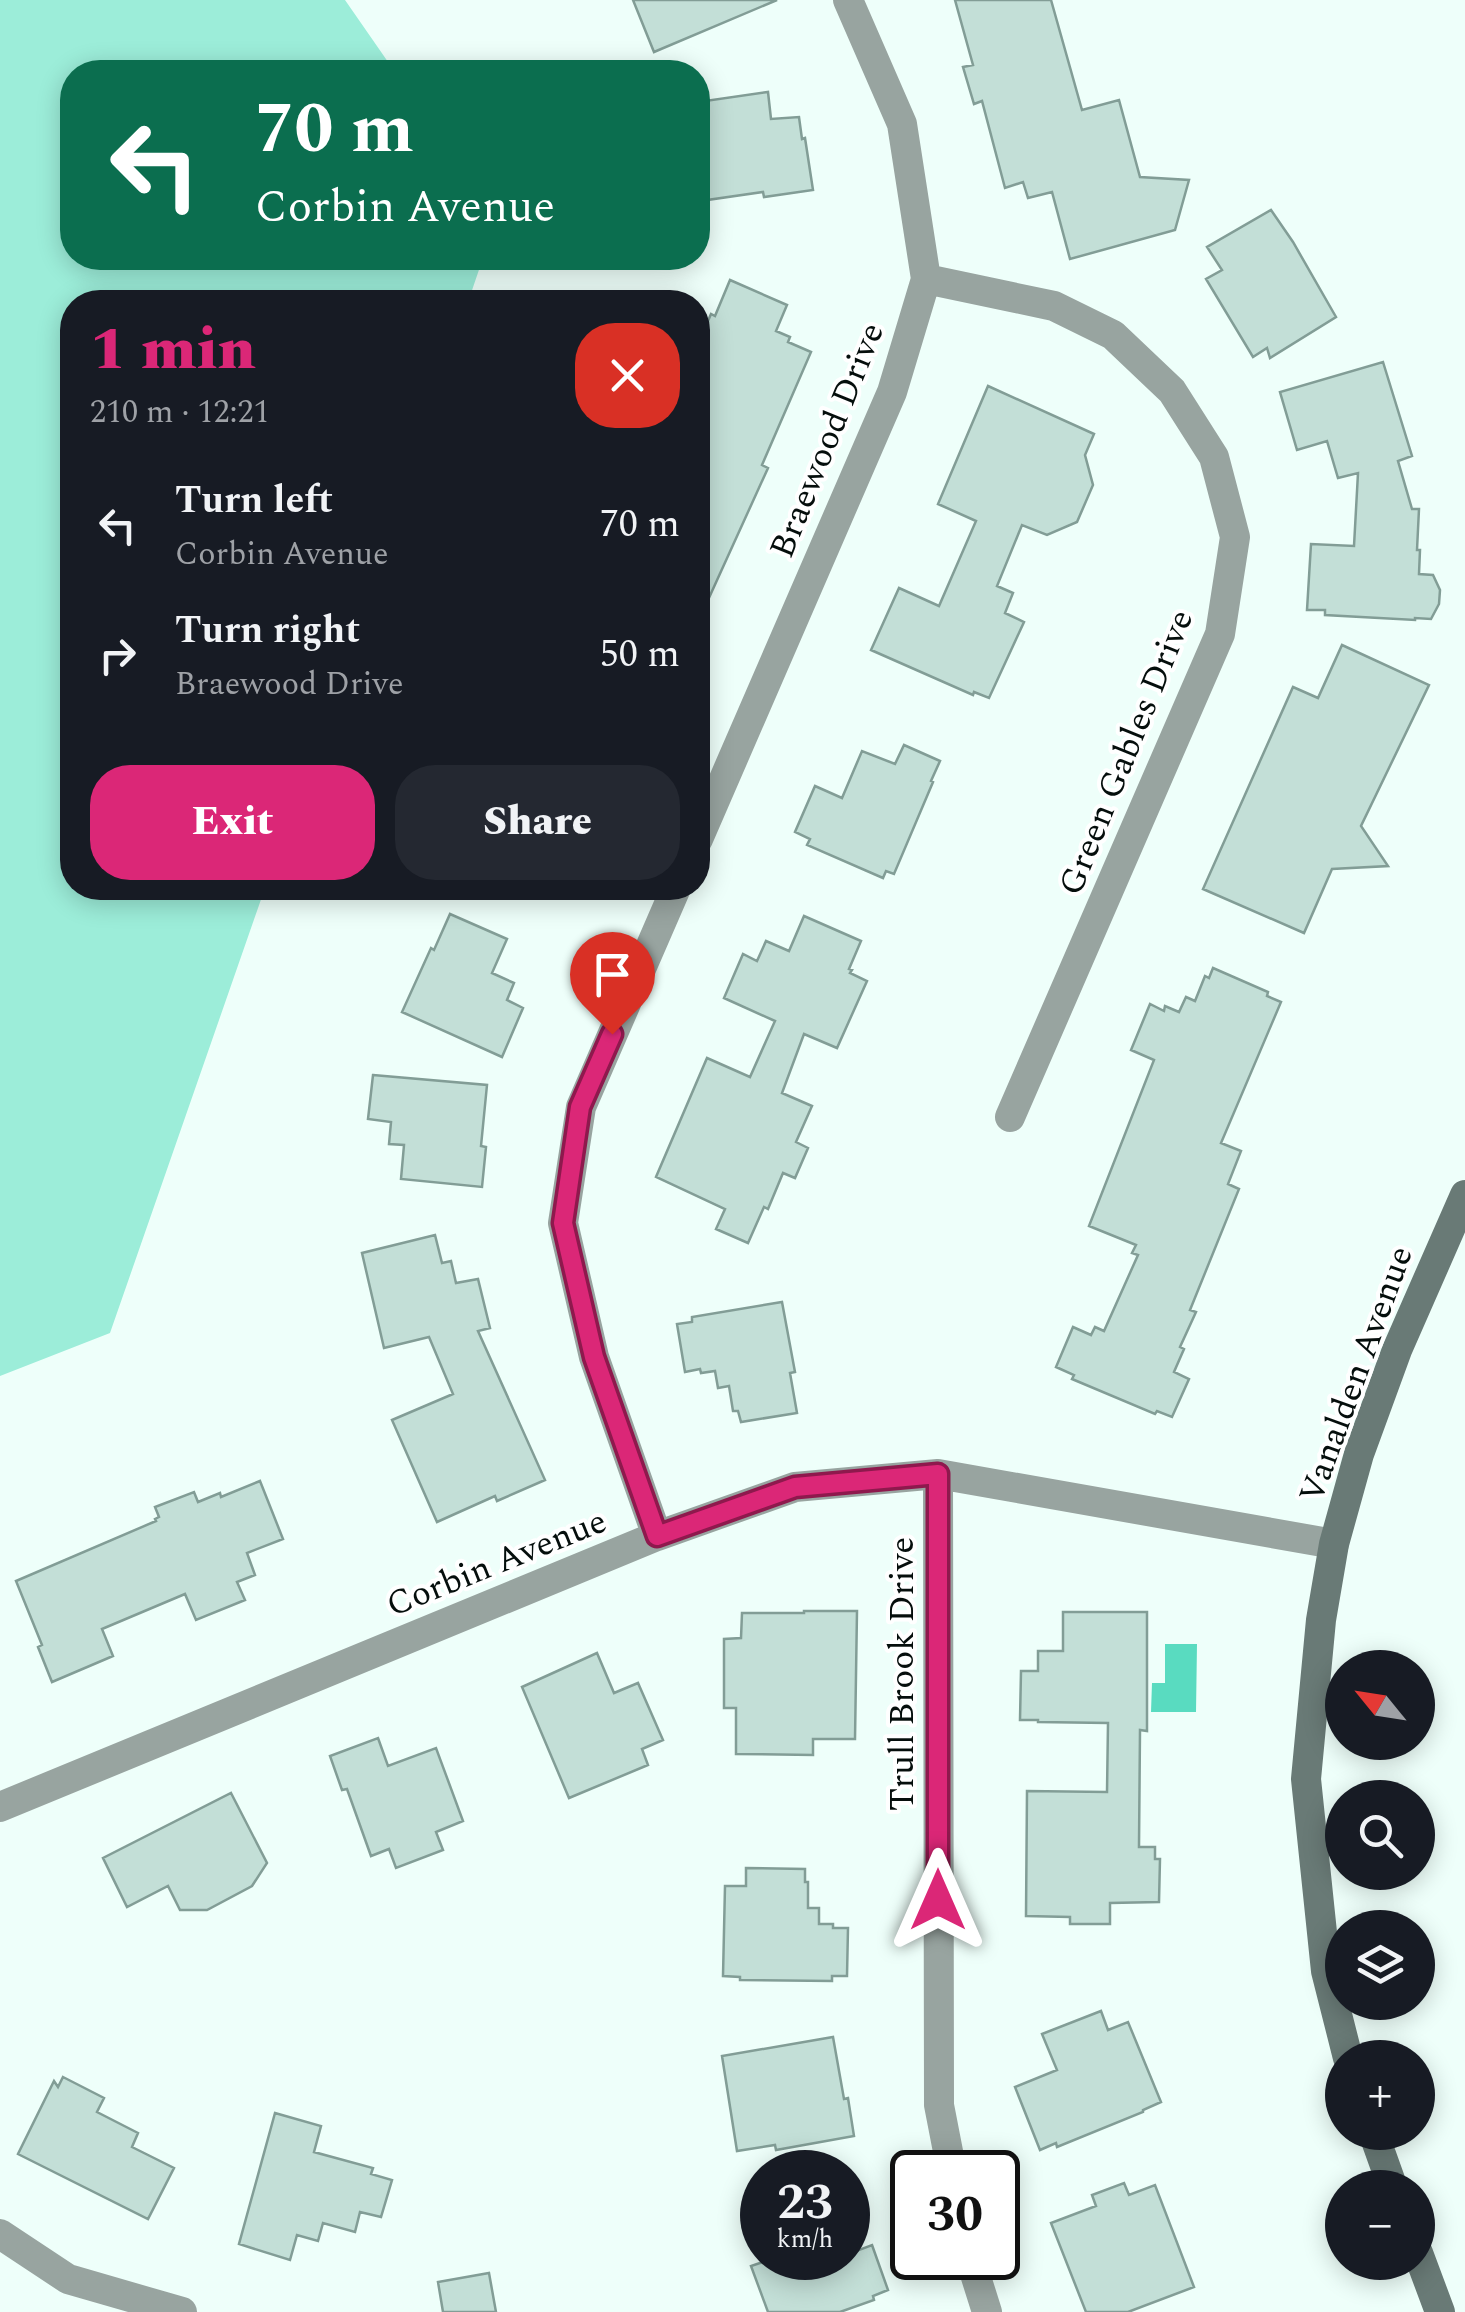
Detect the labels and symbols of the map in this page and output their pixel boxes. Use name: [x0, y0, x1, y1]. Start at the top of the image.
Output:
street label: Braewood Drive: [756, 315, 899, 566]
street label: Green Gables Drive: [1045, 602, 1208, 903]
pin: [570, 932, 655, 1035]
street label: Vanalden Avenue: [1285, 1239, 1427, 1510]
street label: Corbin Avenue: [378, 1495, 615, 1632]
street label: Trull Brook Drive: [876, 1537, 929, 1811]
north arrow: [1325, 1650, 1435, 1760]
position arrow: [886, 1848, 990, 1952]
speed limit sign: 30: [890, 2150, 1020, 2280]

